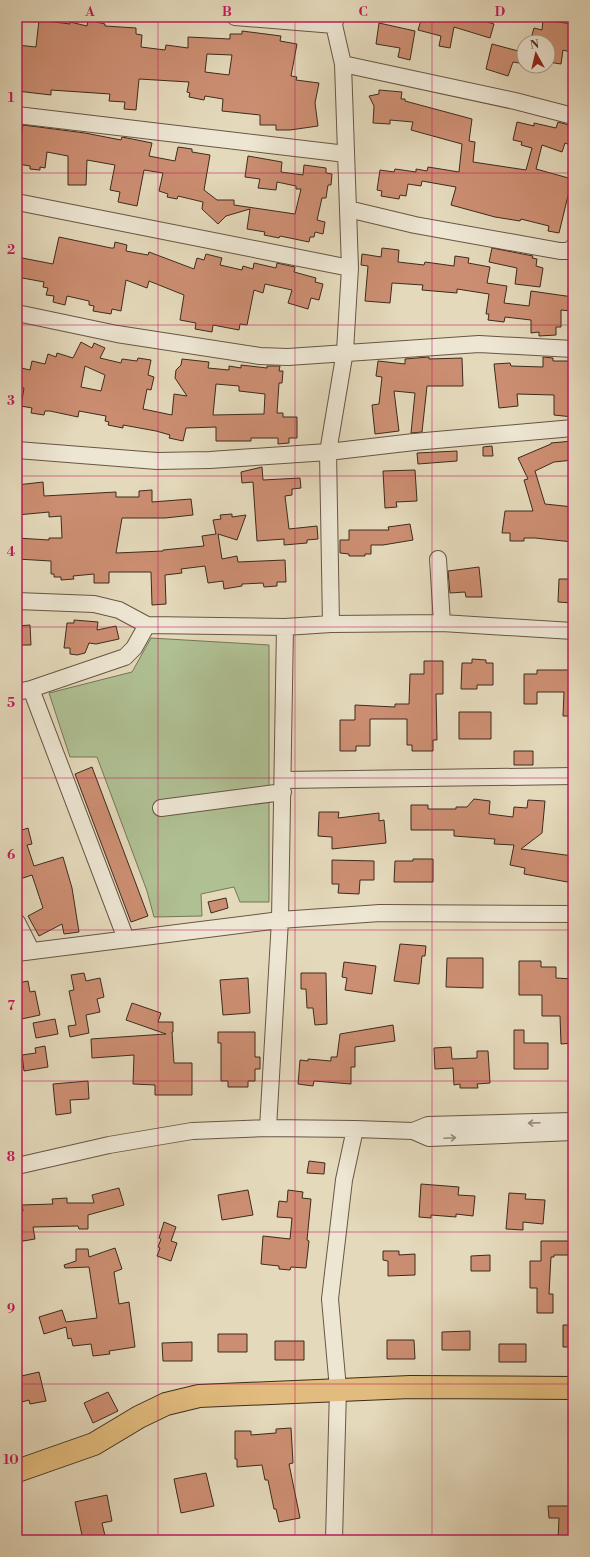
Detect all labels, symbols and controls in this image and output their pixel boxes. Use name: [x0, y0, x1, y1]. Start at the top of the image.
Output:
text: A: [84, 4, 95, 20]
text: B: [222, 4, 232, 20]
text: C: [358, 4, 368, 20]
text: D: [495, 4, 505, 20]
north arrow: [516, 34, 556, 74]
text: N: [529, 38, 540, 53]
text: 1: [8, 90, 15, 106]
text: 2: [7, 242, 15, 258]
text: 3: [7, 393, 15, 409]
text: 4: [7, 544, 16, 560]
text: 5: [7, 695, 15, 711]
text: 6: [7, 847, 15, 863]
text: 7: [7, 998, 15, 1014]
one-way arrow: [528, 1119, 541, 1126]
one-way arrow: [443, 1134, 456, 1141]
text: 8: [7, 1149, 15, 1165]
text: 9: [7, 1301, 15, 1317]
text: 10: [3, 1452, 19, 1468]

